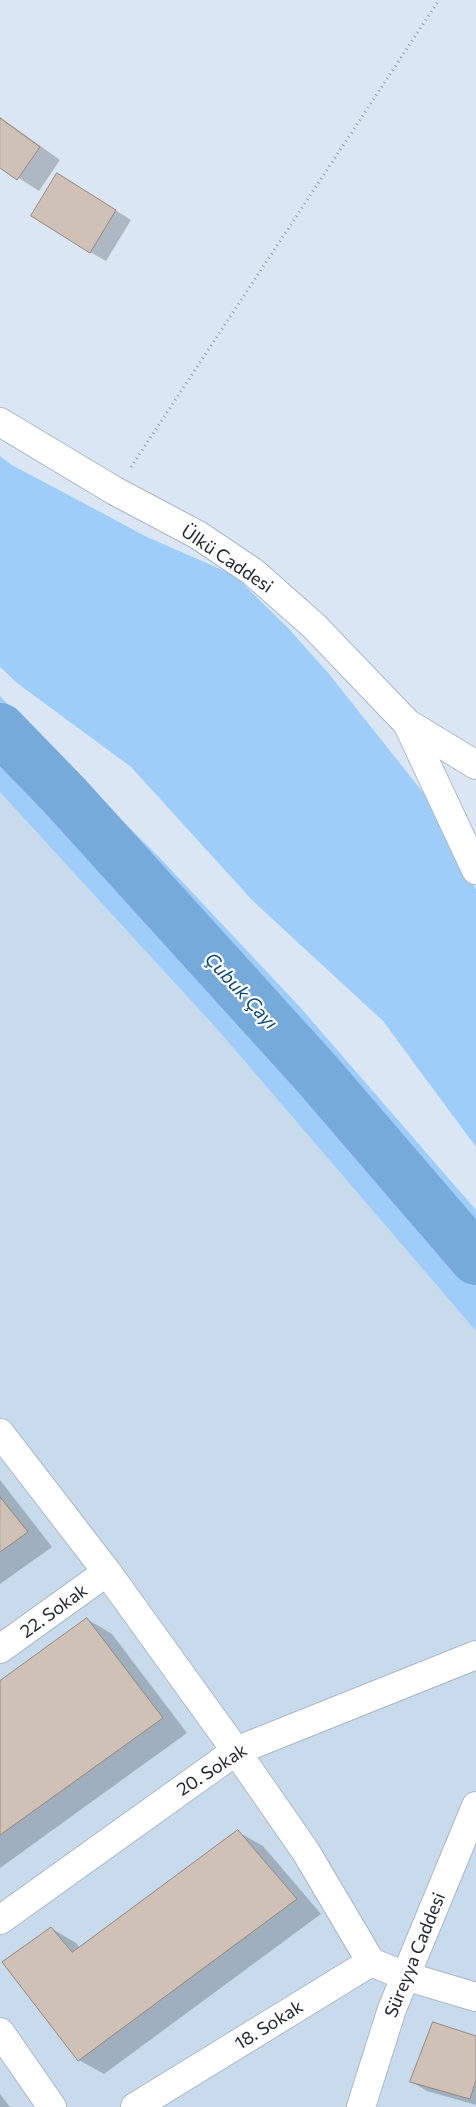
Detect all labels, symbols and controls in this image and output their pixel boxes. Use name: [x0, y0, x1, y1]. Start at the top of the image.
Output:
street label: Ülkü Caddesi: [177, 520, 277, 598]
water label: Çubuk Çayı: [200, 948, 282, 1034]
street label: 22. Sokak: [16, 1579, 92, 1643]
street label: 20. Sokak: [173, 1739, 251, 1801]
street label: Süreyya Caddesi: [380, 1889, 450, 2021]
street label: 18. Sokak: [231, 1996, 307, 2054]

